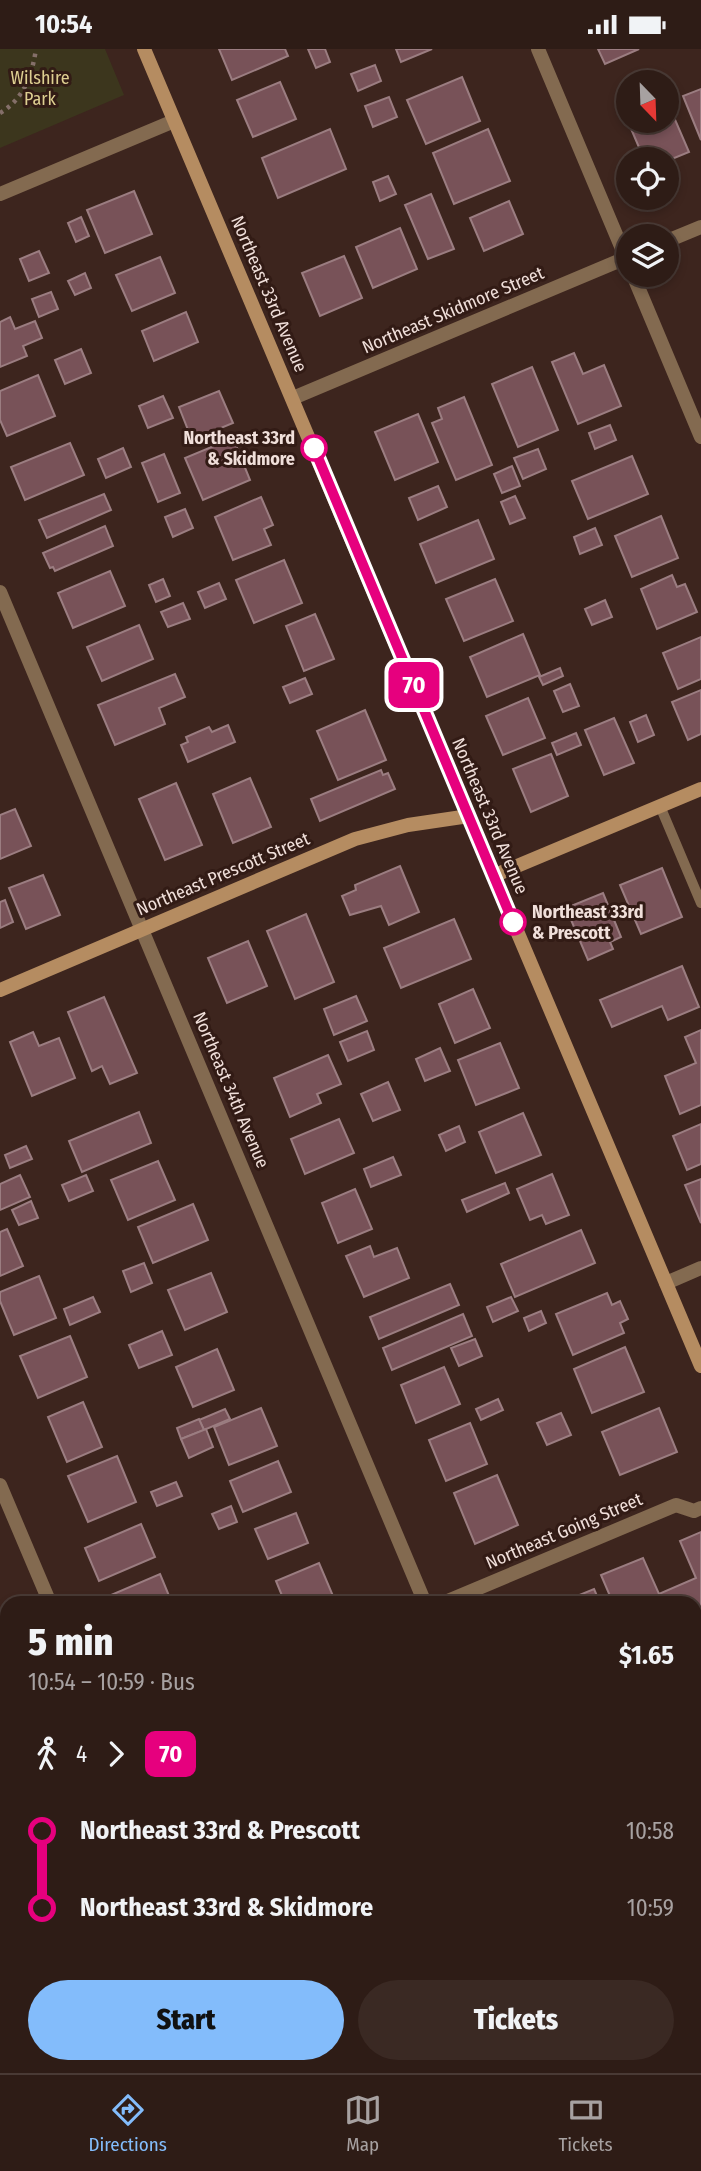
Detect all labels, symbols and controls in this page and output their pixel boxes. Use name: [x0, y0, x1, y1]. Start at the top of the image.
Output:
text: 10:54: [35, 9, 93, 40]
park label: Wilshire Park: [10, 67, 70, 110]
north arrow: [616, 70, 679, 133]
map controls: [616, 70, 679, 287]
button: locate: [616, 147, 679, 210]
street label: Northeast 33rd Avenue: [226, 213, 312, 375]
button: layers: [616, 224, 679, 287]
street label: Northeast Skidmore Street: [359, 262, 547, 358]
place label: Northeast 33rd & Skidmore: [184, 427, 295, 470]
marker: Northeast 33rd & Skidmore: [301, 435, 327, 461]
line badge: 70: [382, 662, 446, 708]
text: 70: [402, 671, 426, 699]
street label: Northeast 33rd Avenue: [447, 735, 533, 897]
street label: Northeast Prescott Street: [133, 828, 313, 920]
place label: Northeast 33rd & Prescott: [532, 901, 643, 944]
marker: Northeast 33rd & Prescott: [500, 909, 526, 935]
street label: Northeast 34th Avenue: [188, 1009, 274, 1172]
street label: Northeast Going Street: [482, 1488, 646, 1574]
text: 5 min: [28, 1619, 113, 1665]
text: $1.65: [619, 1640, 674, 1671]
text: 10:54 – 10:59 · Bus: [28, 1668, 195, 1696]
icon: walk: [28, 1735, 66, 1773]
icon: forward: [97, 1735, 135, 1773]
text: 4: [76, 1740, 87, 1768]
text: 70: [159, 1740, 182, 1768]
text: Northeast 33rd & Prescott: [80, 1815, 360, 1846]
text: 10:58: [626, 1817, 674, 1845]
text: Northeast 33rd & Skidmore: [80, 1892, 373, 1923]
text: 10:59: [627, 1894, 674, 1922]
button: Start: [28, 1980, 344, 2060]
button: Tickets: [358, 1980, 674, 2060]
tab: Directions: [88, 2091, 167, 2156]
tab: Map: [344, 2091, 382, 2156]
tab: Tickets: [558, 2091, 613, 2156]

